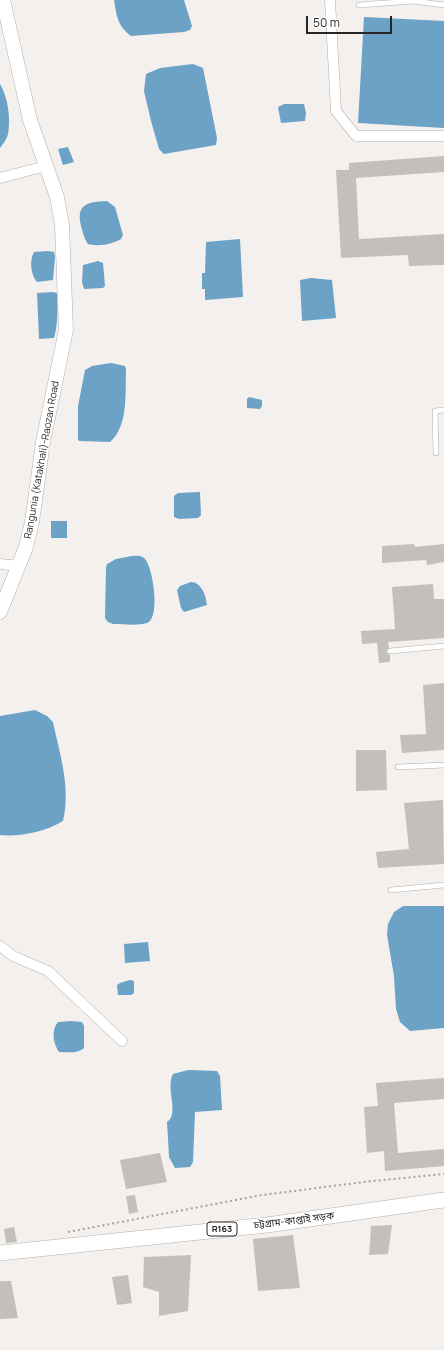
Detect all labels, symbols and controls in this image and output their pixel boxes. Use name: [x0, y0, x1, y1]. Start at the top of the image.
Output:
scale bar: [308, 8, 394, 34]
text: 50 m: [313, 14, 340, 31]
street label: Rangunia (Katakhali)-Raozan Road: [22, 380, 62, 540]
street label: চট্টগ্রাম-কাপ্তাই সড়ক: [253, 1210, 335, 1232]
road number: R163: [207, 1222, 237, 1236]

